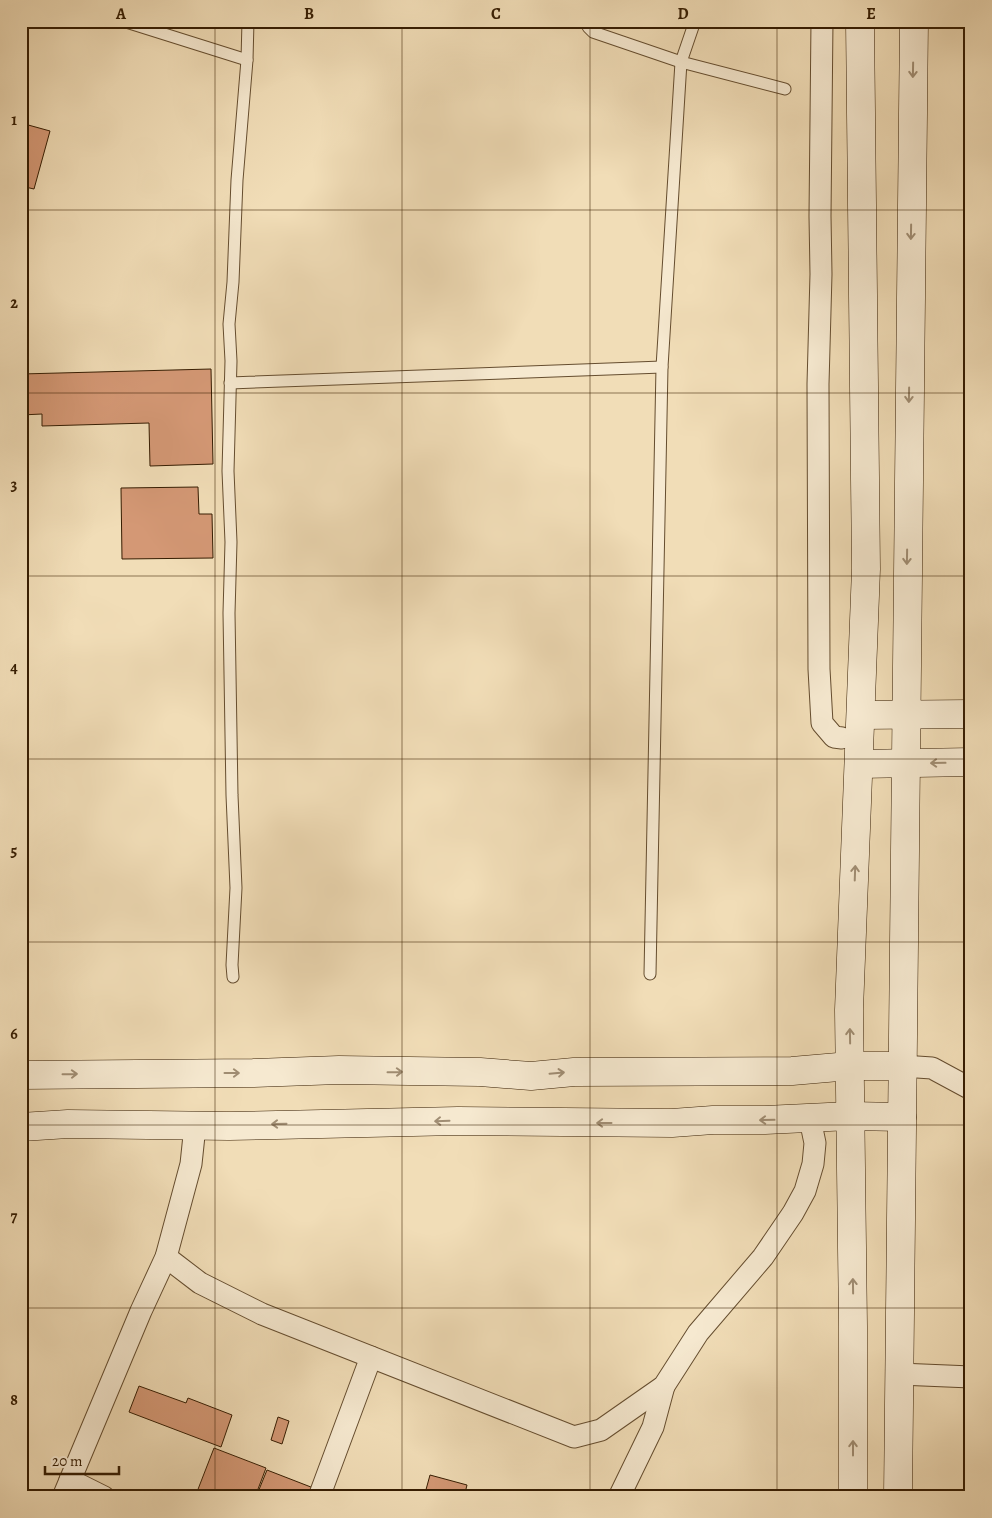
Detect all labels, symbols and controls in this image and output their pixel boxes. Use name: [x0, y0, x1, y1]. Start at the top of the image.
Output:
text: A: [115, 3, 127, 25]
text: B: [304, 3, 314, 25]
text: C: [491, 3, 501, 25]
text: D: [677, 3, 689, 25]
text: E: [866, 3, 876, 25]
one-way arrow: [908, 62, 918, 78]
text: 1: [11, 109, 17, 131]
one-way arrow: [906, 224, 916, 240]
text: 2: [10, 292, 18, 314]
one-way arrow: [904, 386, 914, 403]
text: 3: [11, 474, 18, 496]
one-way arrow: [902, 549, 912, 565]
text: 4: [10, 657, 18, 679]
one-way arrow: [930, 758, 946, 768]
text: 5: [11, 840, 18, 862]
one-way arrow: [850, 865, 859, 881]
text: 6: [10, 1023, 18, 1045]
one-way arrow: [845, 1028, 854, 1044]
one-way arrow: [387, 1067, 403, 1076]
one-way arrow: [224, 1068, 240, 1078]
one-way arrow: [62, 1069, 78, 1079]
one-way arrow: [549, 1069, 565, 1078]
one-way arrow: [759, 1115, 775, 1125]
one-way arrow: [434, 1117, 450, 1126]
one-way arrow: [597, 1118, 613, 1128]
one-way arrow: [272, 1119, 288, 1129]
text: 7: [11, 1206, 18, 1228]
one-way arrow: [848, 1278, 858, 1294]
text: 8: [10, 1389, 18, 1411]
one-way arrow: [848, 1440, 858, 1456]
scale bar: [45, 1443, 119, 1475]
text: 20 m: [52, 1451, 83, 1471]

